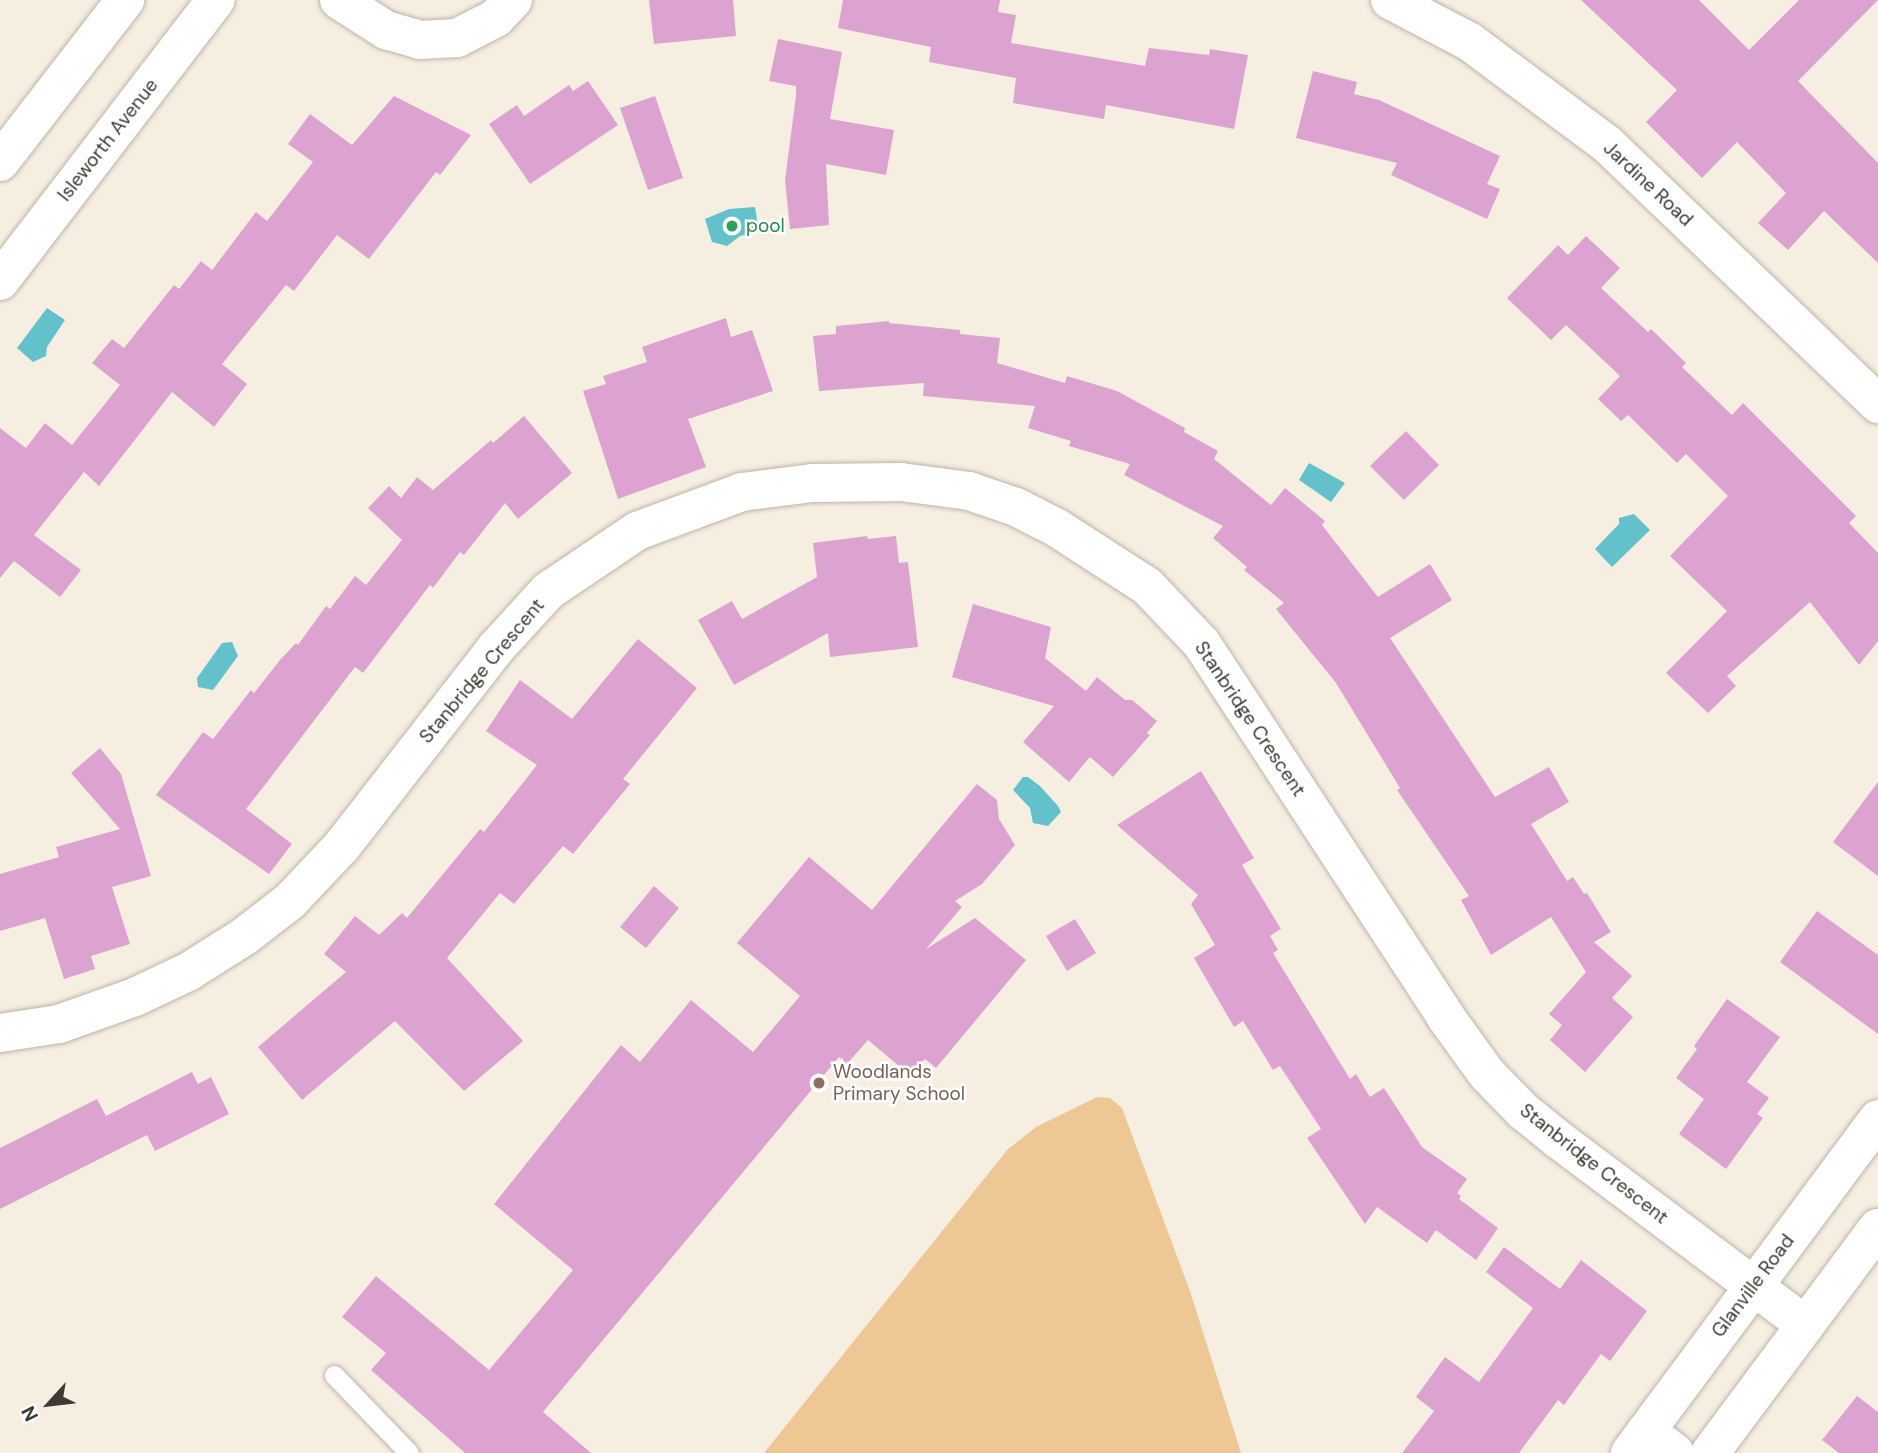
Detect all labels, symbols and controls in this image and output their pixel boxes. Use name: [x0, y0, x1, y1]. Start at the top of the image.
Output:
street label: Isleworth Avenue: [53, 74, 163, 206]
street label: Jardine Road: [1599, 137, 1697, 231]
place label: pool: [746, 215, 785, 237]
marker: pool: [724, 218, 740, 234]
street label: Stanbridge Crescent: [415, 594, 549, 748]
street label: Stanbridge Crescent: [1190, 637, 1310, 801]
place label: Woodlands Primary School: [833, 1061, 965, 1105]
marker: Woodlands Primary School: [811, 1075, 827, 1091]
street label: Stanbridge Crescent: [1515, 1099, 1673, 1229]
street label: Glanville Road: [1707, 1230, 1799, 1342]
north arrow: [14, 1369, 84, 1439]
text: N: [16, 1402, 44, 1426]

